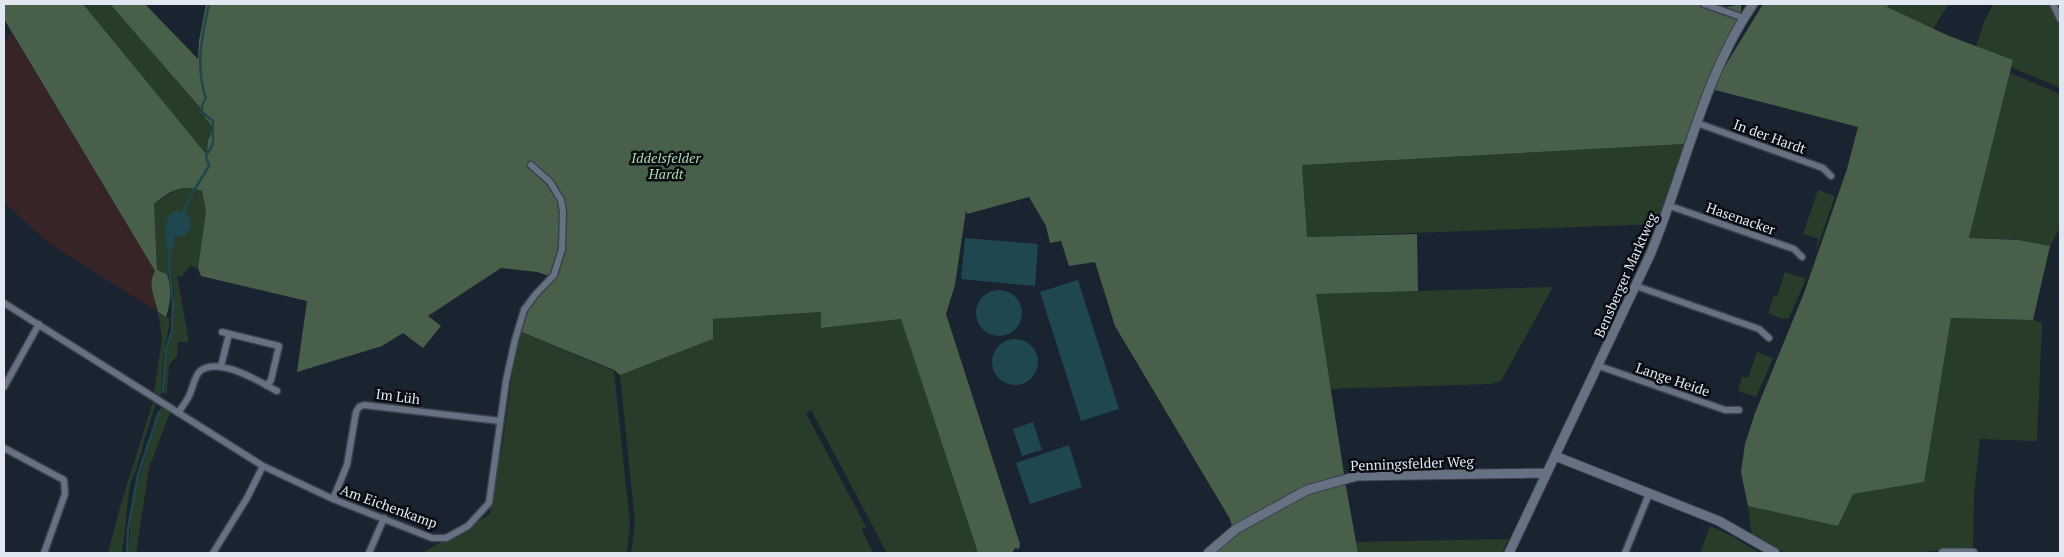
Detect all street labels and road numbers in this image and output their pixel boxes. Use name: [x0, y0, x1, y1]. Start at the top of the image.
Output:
street label: In der Hardt: [1731, 114, 1810, 158]
street label: Hasenacker: [1704, 197, 1779, 239]
street label: Bensberger Marktweg: [1589, 209, 1661, 340]
street label: Lange Heide: [1633, 357, 1713, 401]
street label: Im Lüh: [375, 384, 421, 408]
street label: Penningsfelder Weg: [1350, 451, 1475, 475]
street label: Am Eichenkamp: [338, 480, 440, 532]

